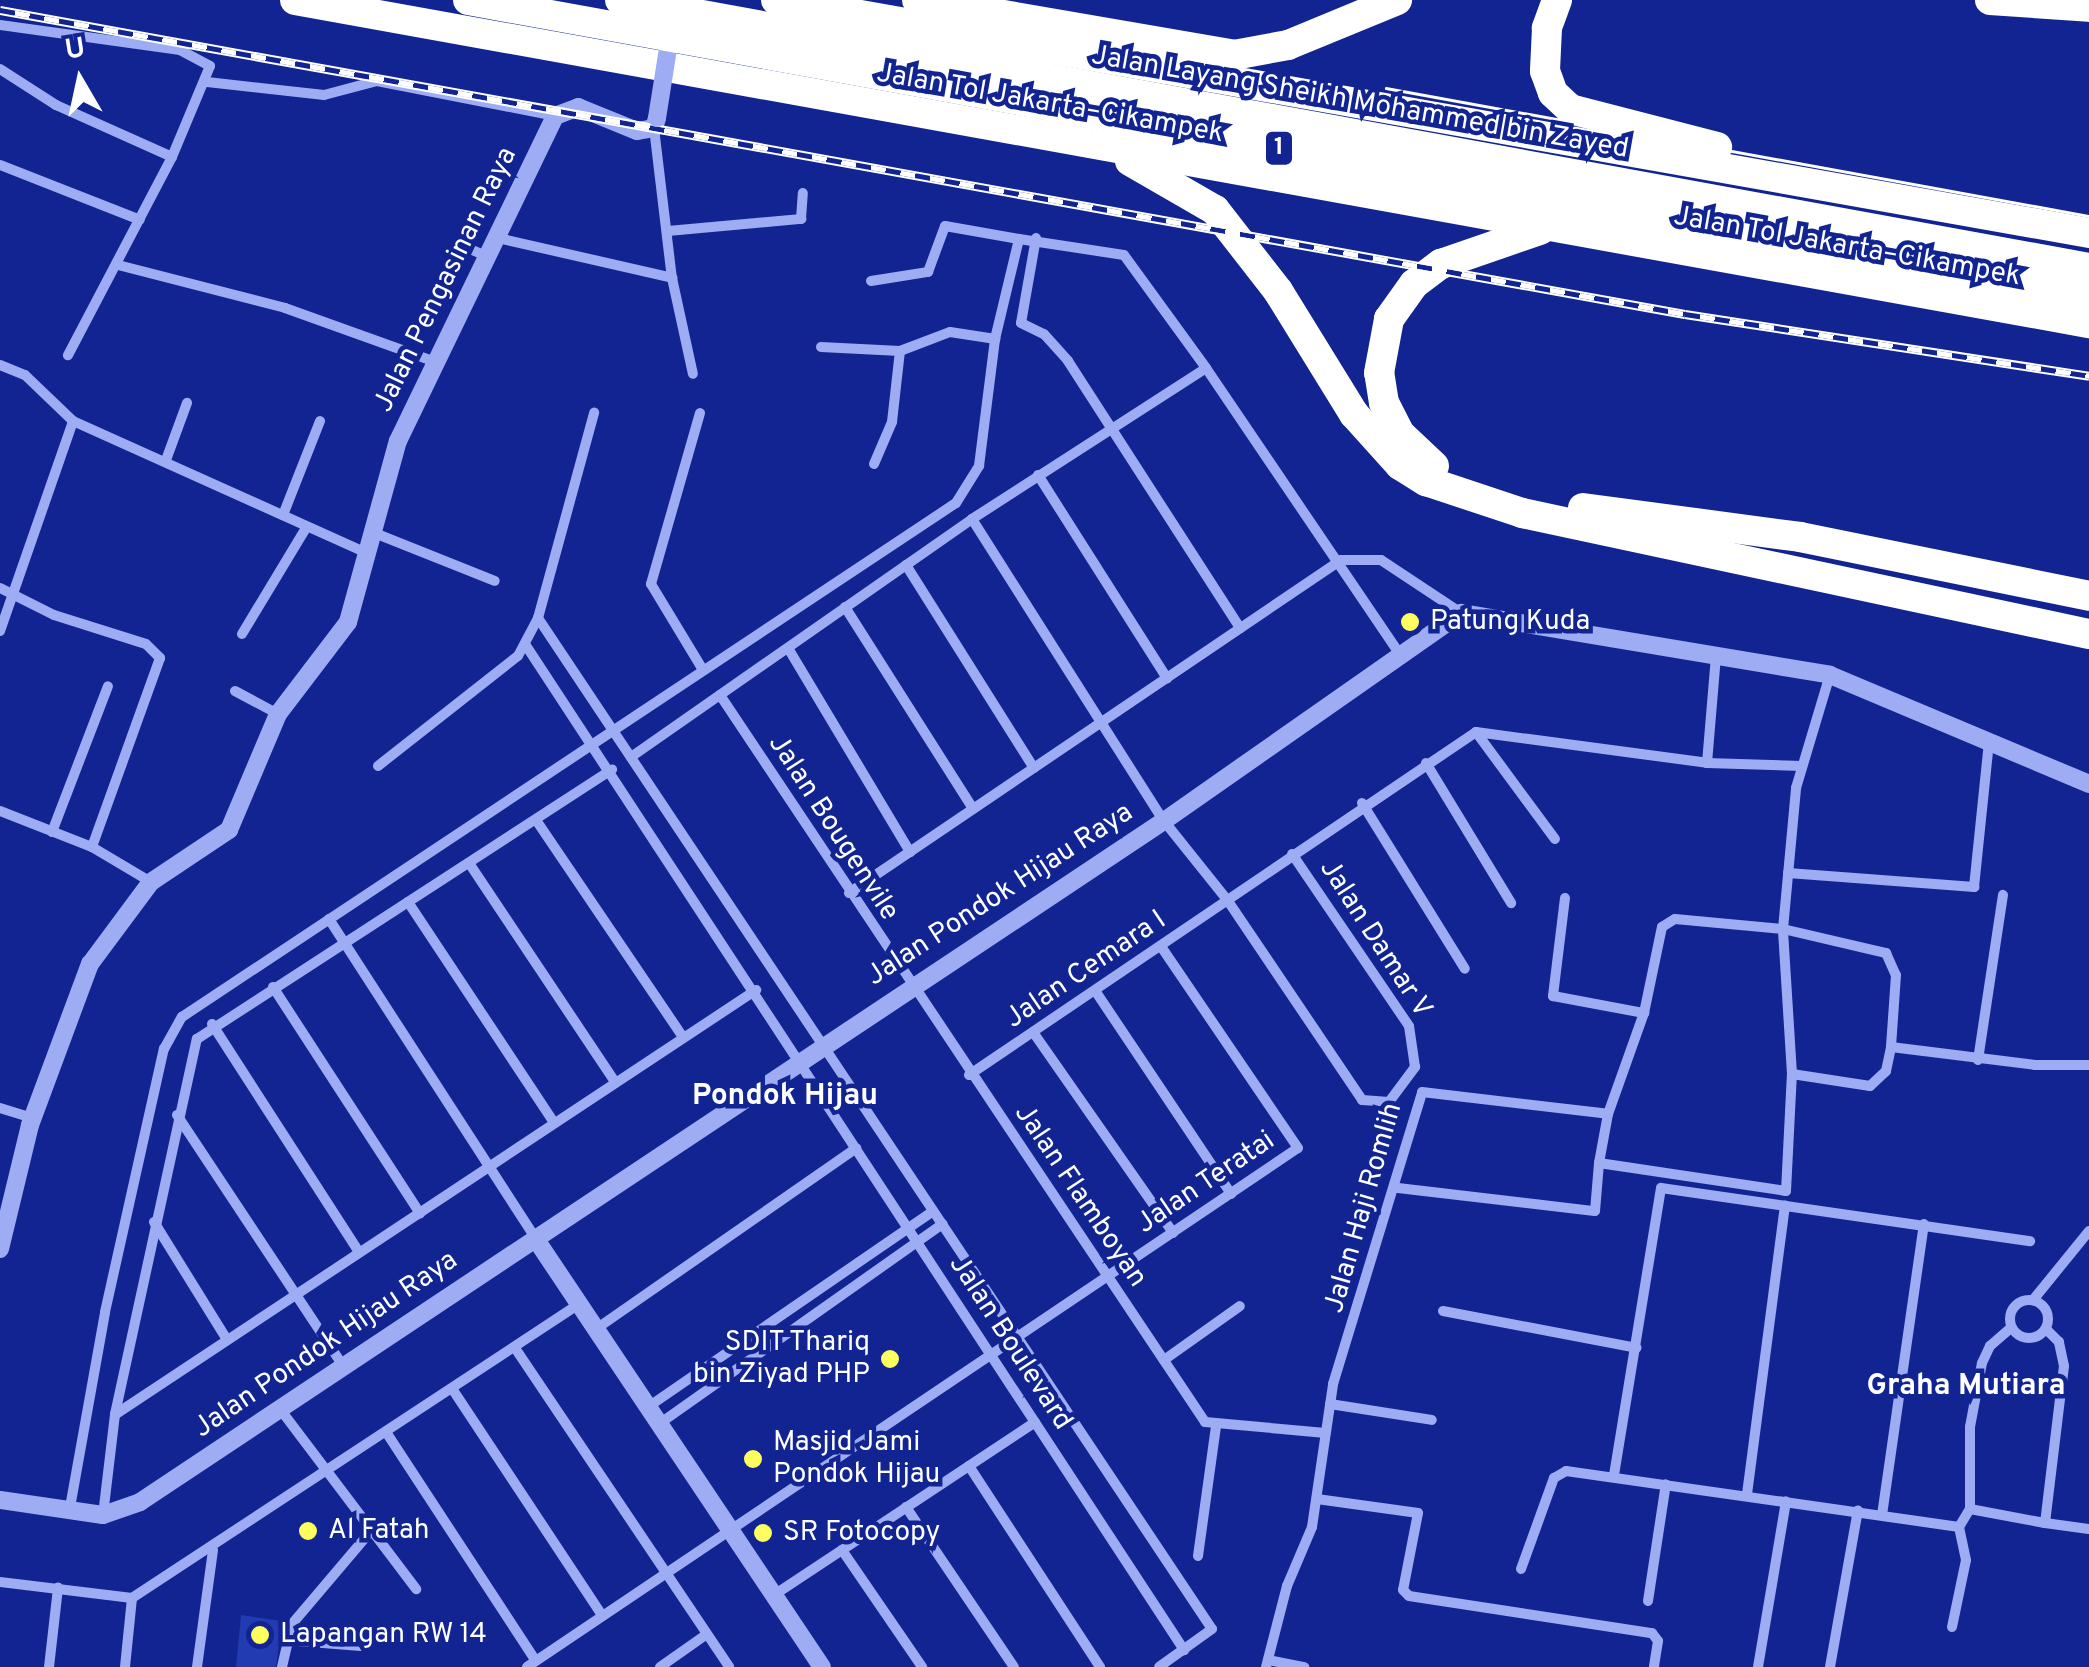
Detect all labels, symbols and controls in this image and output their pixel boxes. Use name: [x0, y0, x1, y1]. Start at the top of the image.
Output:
north arrow: [30, 30, 130, 130]
text: U: [63, 31, 88, 70]
street label: Jalan Layang Sheikh Mohammed bin Zayed: [1089, 39, 1631, 167]
street label: Jalan Tol Jakarta–Cikampek: [873, 57, 1227, 151]
road number: 1: [1264, 128, 1294, 168]
street label: Jalan Pengasinan Raya: [367, 142, 525, 418]
street label: Jalan Tol Jakarta–Cikampek: [1670, 200, 2024, 294]
place label: Patung Kuda: [1430, 605, 1590, 639]
marker: Patung Kuda: [1399, 611, 1421, 633]
street label: Jalan Bougenvile: [760, 729, 906, 927]
street label: Jalan Pondok Hijau Raya: [861, 796, 1139, 994]
street label: Jalan Damar V: [1311, 853, 1439, 1025]
street label: Jalan Cemara I: [999, 904, 1173, 1036]
district label: Pondok Hijau: [692, 1079, 878, 1115]
street label: Jalan Flamboyan: [1006, 1098, 1154, 1294]
street label: Jalan Haji Romlih: [1318, 1099, 1410, 1317]
street label: Jalan Teratai: [1130, 1124, 1282, 1242]
street label: Jalan Pondok Hijau Raya: [188, 1244, 464, 1446]
street label: Jalan Boulevard: [941, 1249, 1079, 1437]
place label: SDIT Thariq bin Ziyad PHP: [693, 1326, 870, 1392]
marker: SDIT Thariq bin Ziyad PHP: [879, 1348, 901, 1370]
district label: Graha Mutiara: [1867, 1369, 2065, 1405]
place label: Masjid Jami Pondok Hijau: [773, 1426, 940, 1492]
marker: Masjid Jami Pondok Hijau: [742, 1448, 764, 1470]
place label: Al Fatah: [328, 1514, 430, 1548]
place label: SR Fotocopy: [783, 1516, 940, 1550]
marker: Al Fatah: [297, 1520, 319, 1542]
marker: SR Fotocopy: [752, 1522, 774, 1544]
place label: Lapangan RW 14: [280, 1618, 487, 1652]
marker: Lapangan RW 14: [249, 1624, 271, 1646]

